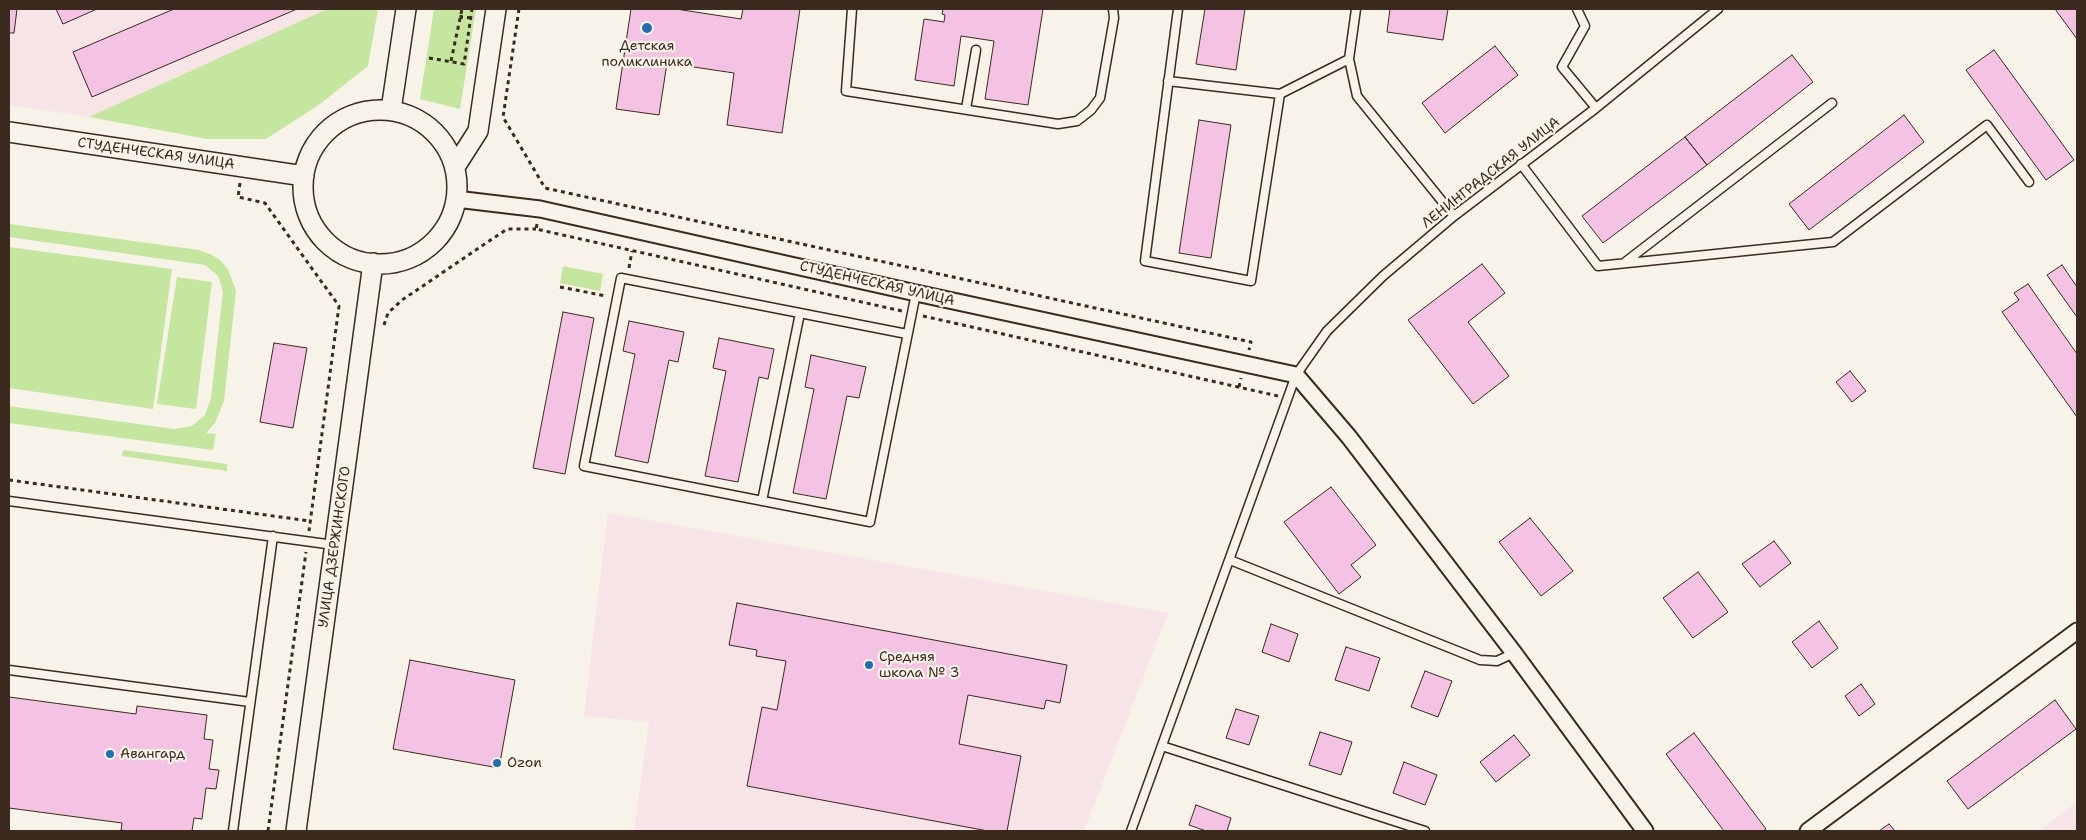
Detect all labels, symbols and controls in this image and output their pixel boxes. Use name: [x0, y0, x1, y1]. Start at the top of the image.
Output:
marker: Детская поликлиника: [640, 21, 654, 35]
place label: Детская поликлиника: [602, 38, 692, 70]
street label: ЛЕНИНГРАДСКАЯ УЛИЦА: [1419, 114, 1563, 232]
street label: СТУДЕНЧЕСКАЯ УЛИЦА: [76, 135, 236, 173]
street label: СТУДЕНЧЕСКАЯ УЛИЦА: [798, 258, 956, 310]
street label: УЛИЦА ДЗЕРЖИНСКОГО: [315, 465, 355, 629]
place label: Средняя школа № 3: [879, 649, 960, 682]
marker: Средняя школа № 3: [863, 659, 875, 671]
place label: Авангард: [120, 746, 185, 762]
marker: Авангард: [104, 748, 116, 760]
place label: Ozon: [507, 755, 542, 771]
marker: Ozon: [491, 757, 503, 769]

